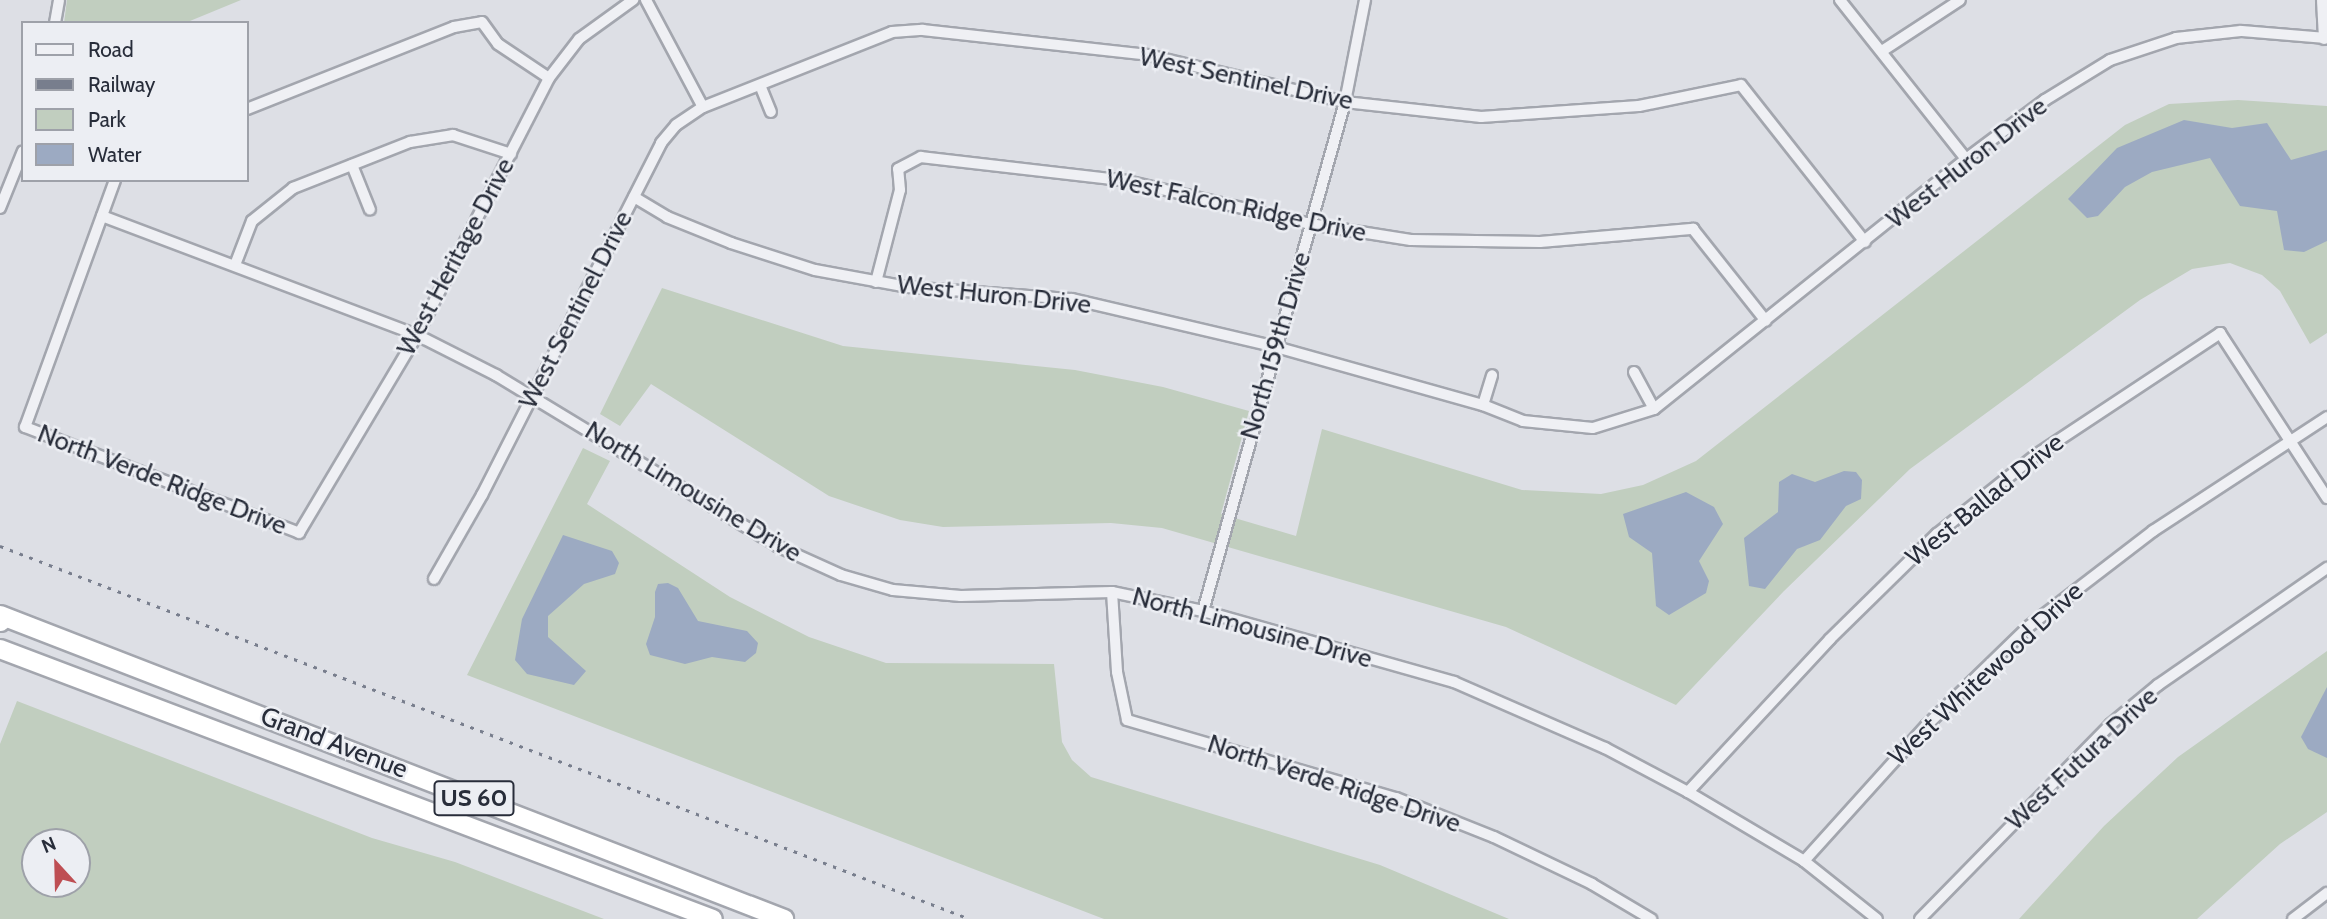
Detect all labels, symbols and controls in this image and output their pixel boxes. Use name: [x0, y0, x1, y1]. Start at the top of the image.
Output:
legend: [21, 21, 248, 182]
text: Road: [88, 37, 134, 62]
street label: West Sentinel Drive: [1136, 41, 1356, 117]
text: Railway: [88, 72, 155, 97]
street label: West Huron Drive: [1881, 91, 2053, 235]
text: Park: [88, 107, 126, 132]
text: Water: [88, 142, 141, 167]
street label: West Heritage Drive: [391, 153, 521, 361]
street label: West Falcon Ridge Drive: [1103, 163, 1369, 249]
street label: West Sentinel Drive: [513, 206, 639, 414]
street label: North 159th Drive: [1234, 249, 1318, 443]
street label: West Huron Drive: [895, 269, 1093, 321]
street label: North Limousine Drive: [579, 415, 807, 569]
street label: North Verde Ridge Drive: [33, 418, 291, 542]
street label: West Ballad Drive: [1900, 427, 2070, 573]
street label: West Whitewood Drive: [1882, 576, 2090, 772]
street label: North Limousine Drive: [1129, 581, 1375, 675]
street label: West Futura Drive: [2000, 681, 2164, 837]
street label: Grand Avenue: [256, 701, 412, 785]
street label: North Verde Ridge Drive: [1204, 728, 1464, 840]
road number: US 60: [432, 778, 516, 818]
north arrow: [21, 828, 91, 898]
text: N: [38, 832, 59, 858]

